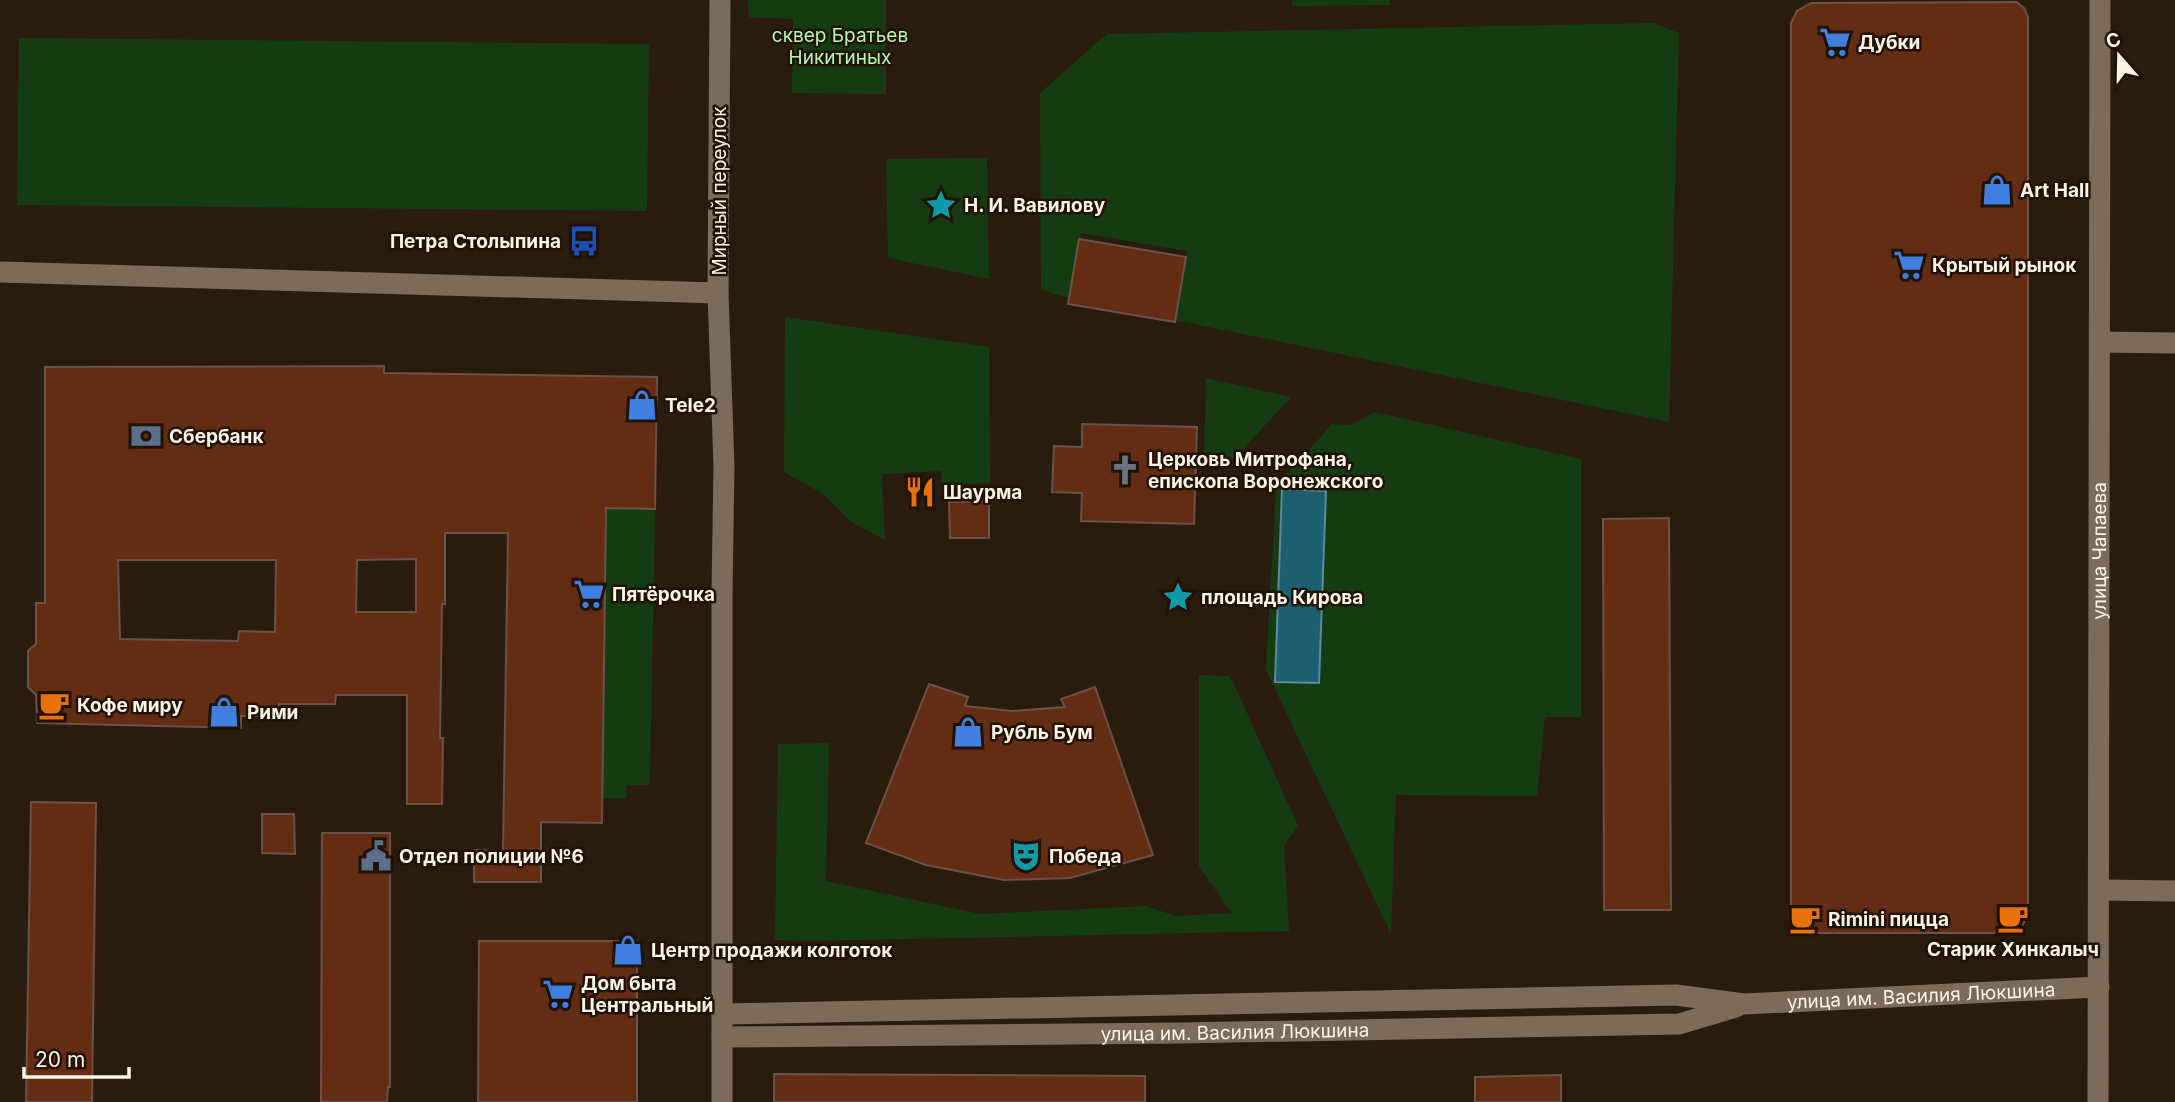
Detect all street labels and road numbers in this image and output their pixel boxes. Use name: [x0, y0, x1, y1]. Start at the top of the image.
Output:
street label: Мирный переулок: [708, 106, 731, 275]
street label: улица Чапаева: [2087, 482, 2111, 620]
street label: улица им. Василия Люкшина: [1786, 978, 2056, 1013]
street label: улица им. Василия Люкшина: [1101, 1018, 1370, 1045]

